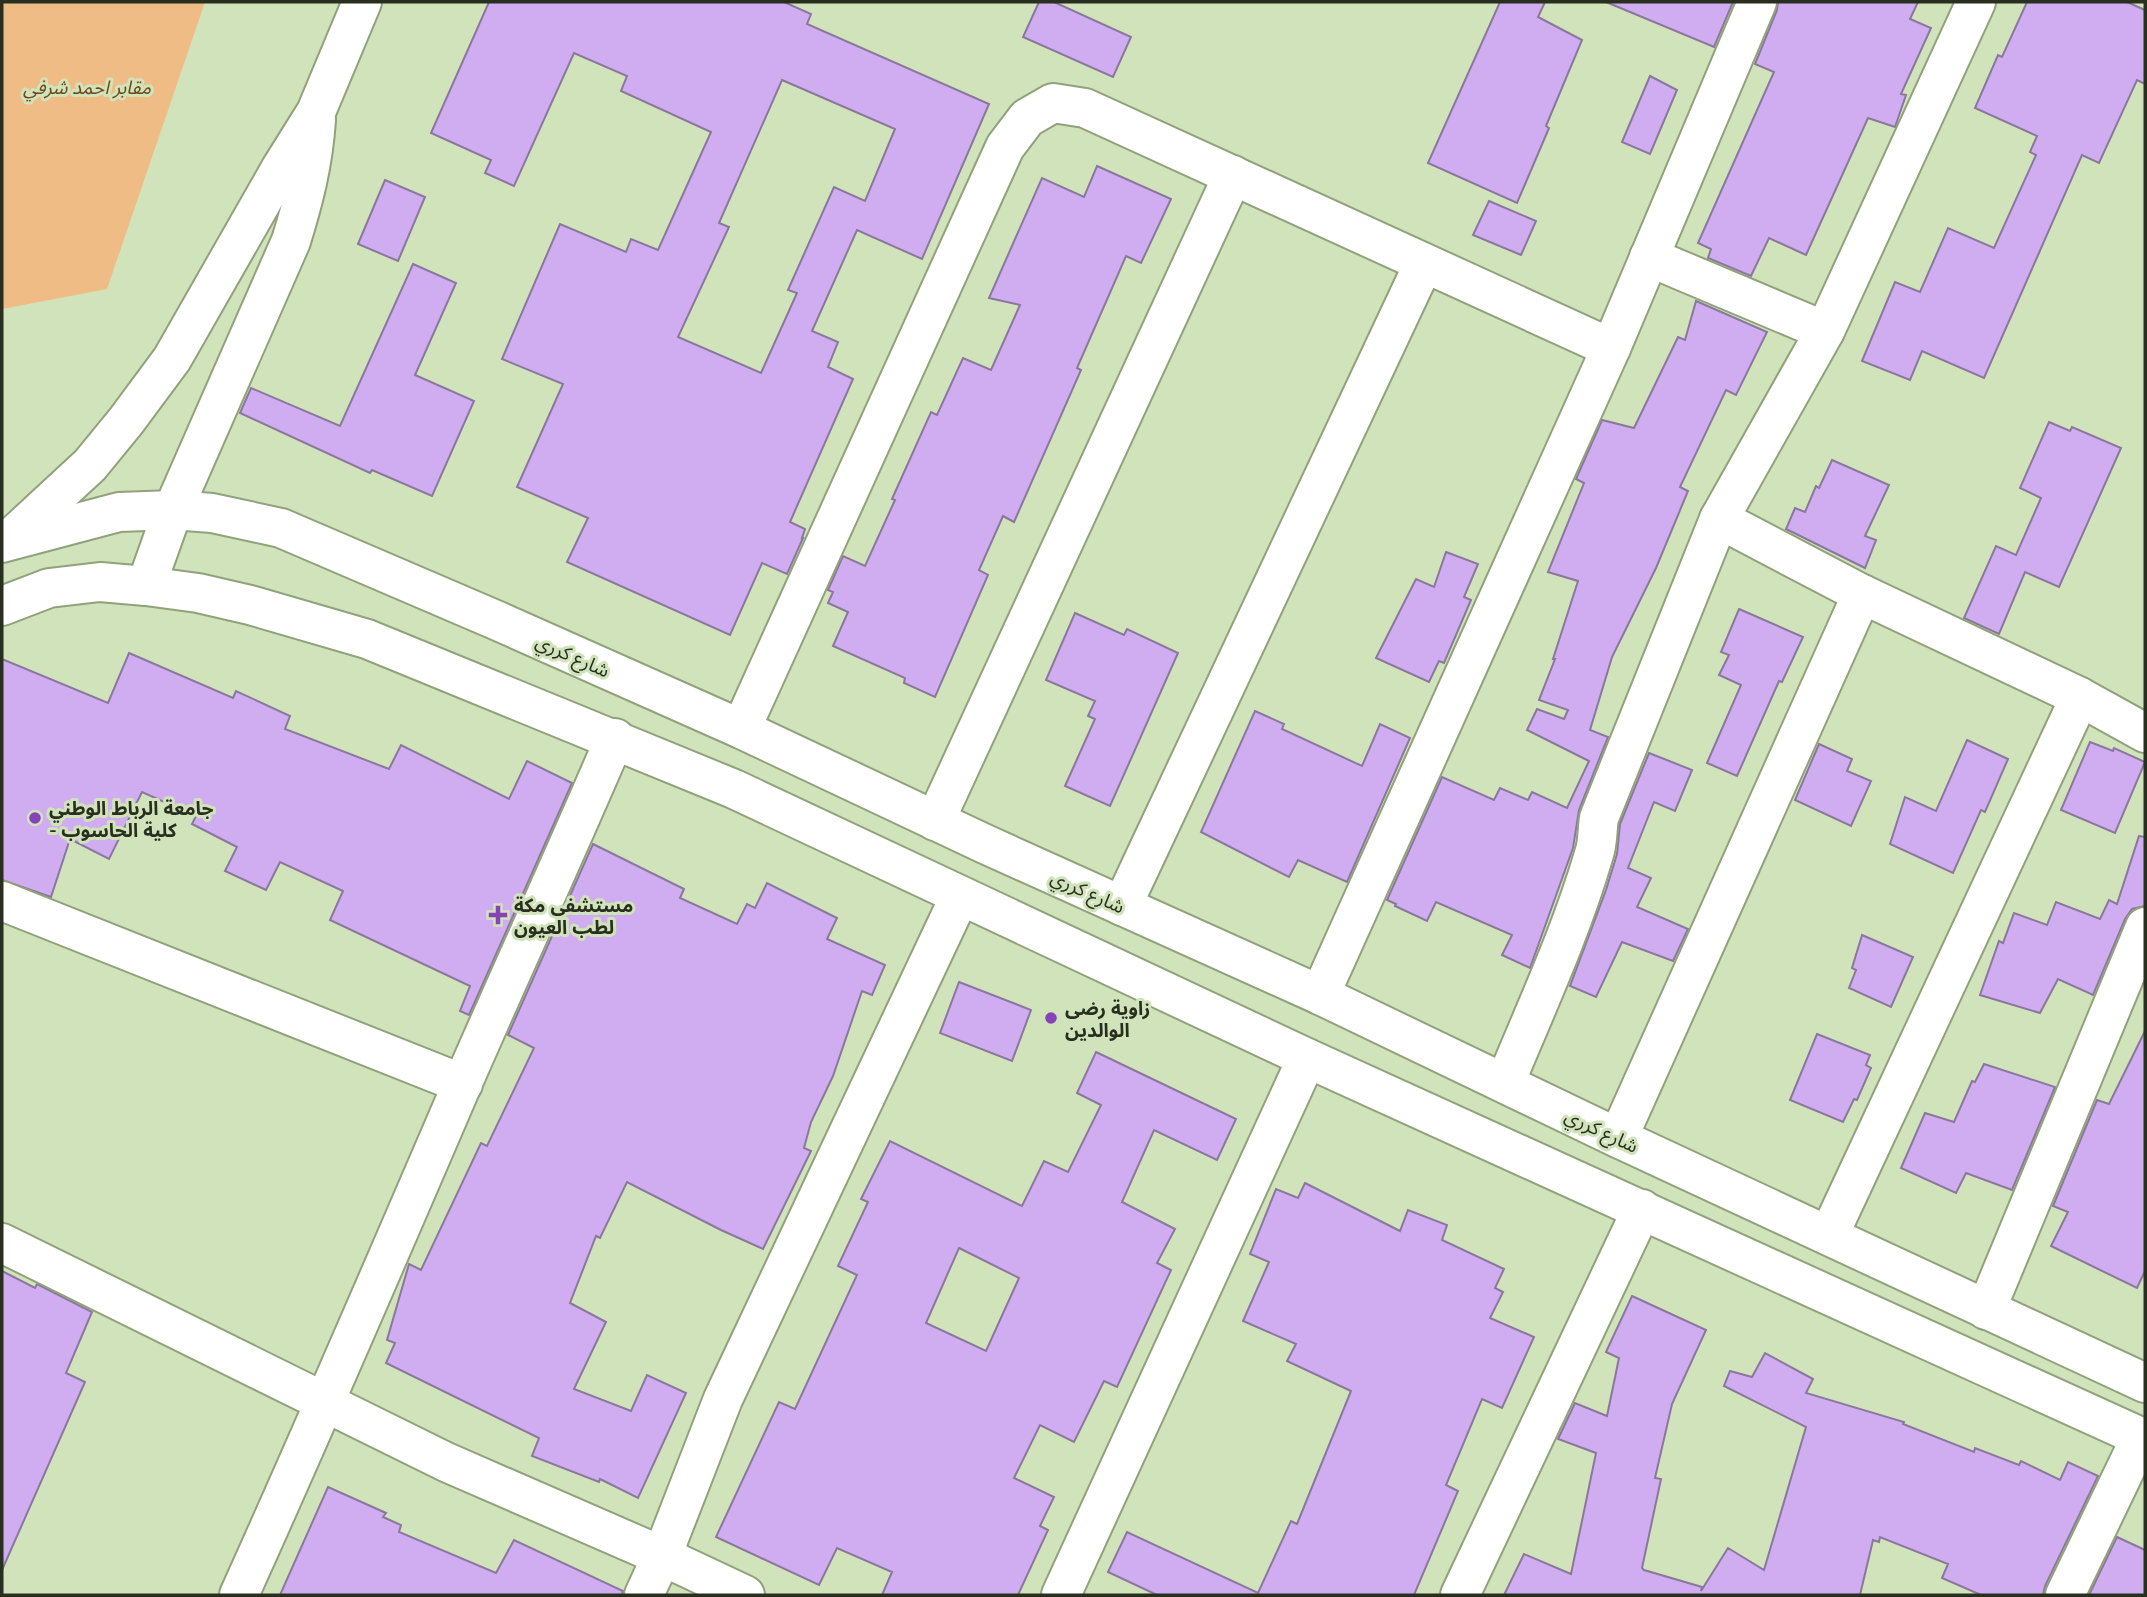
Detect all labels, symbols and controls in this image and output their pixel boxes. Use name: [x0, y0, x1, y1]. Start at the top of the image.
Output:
park label: مقابر احمد شرفي: [23, 74, 151, 102]
street label: شارع كرري: [531, 628, 614, 685]
place label: جامعة الرباط الوطني - كلية الحاسوب: [49, 795, 214, 842]
marker: جامعة الرباط الوطني - كلية الحاسوب: [27, 810, 43, 826]
street label: شارع كرري: [1046, 864, 1129, 921]
place label: مستشفى مكة لطب العيون: [514, 892, 633, 939]
marker: مستشفى مكة لطب العيون: [488, 905, 508, 925]
place label: زاوية رضى الوالدين: [1065, 995, 1150, 1042]
marker: زاوية رضى الوالدين: [1043, 1010, 1059, 1026]
street label: شارع كرري: [1560, 1102, 1643, 1161]

